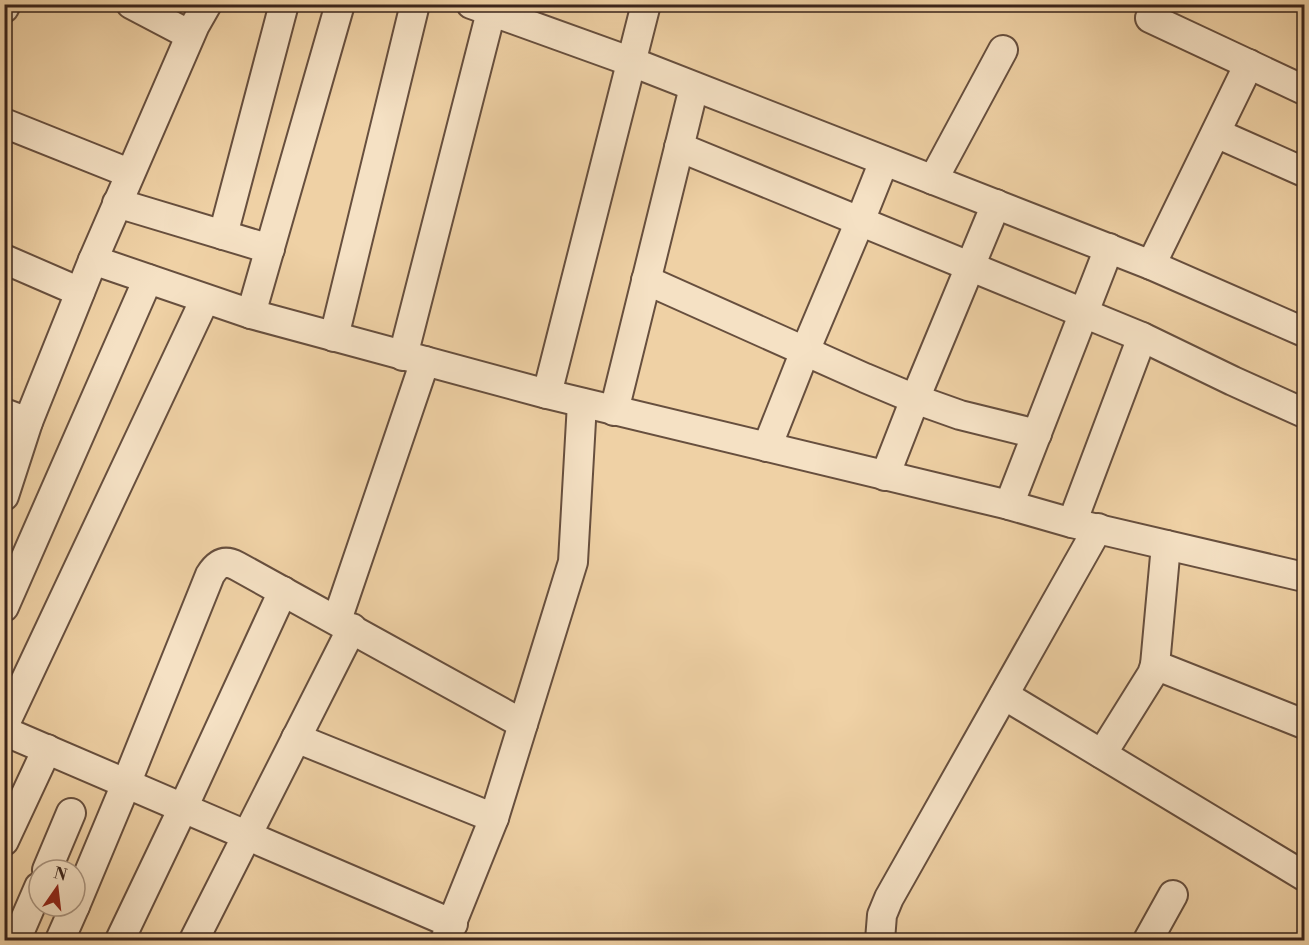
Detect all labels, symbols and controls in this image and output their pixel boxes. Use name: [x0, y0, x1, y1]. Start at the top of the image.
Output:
north arrow: [27, 858, 87, 918]
text: N: [52, 863, 69, 886]

